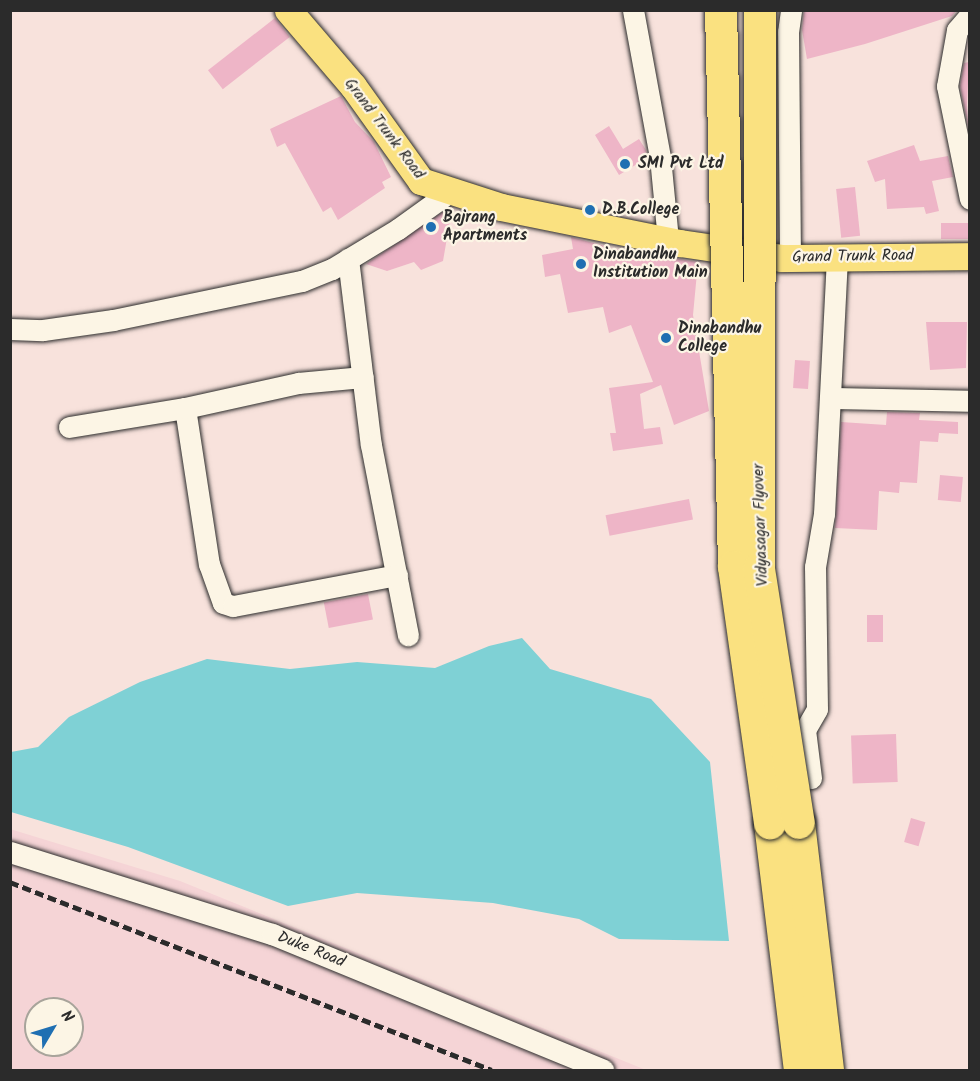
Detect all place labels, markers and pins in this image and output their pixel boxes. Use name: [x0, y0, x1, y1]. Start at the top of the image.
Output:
place label: SMI Pvt Ltd: [638, 154, 724, 174]
marker: SMI Pvt Ltd: [616, 155, 634, 173]
place label: D.B.College: [602, 200, 679, 220]
marker: D.B.College: [583, 203, 597, 217]
place label: Bajrang Apartments: [443, 208, 527, 246]
marker: Bajrang Apartments: [424, 220, 438, 234]
place label: Dinabandhu Institution Main: [593, 245, 708, 283]
marker: Dinabandhu Institution Main: [574, 257, 588, 271]
place label: Dinabandhu College: [678, 319, 761, 357]
marker: Dinabandhu College: [659, 331, 673, 345]

